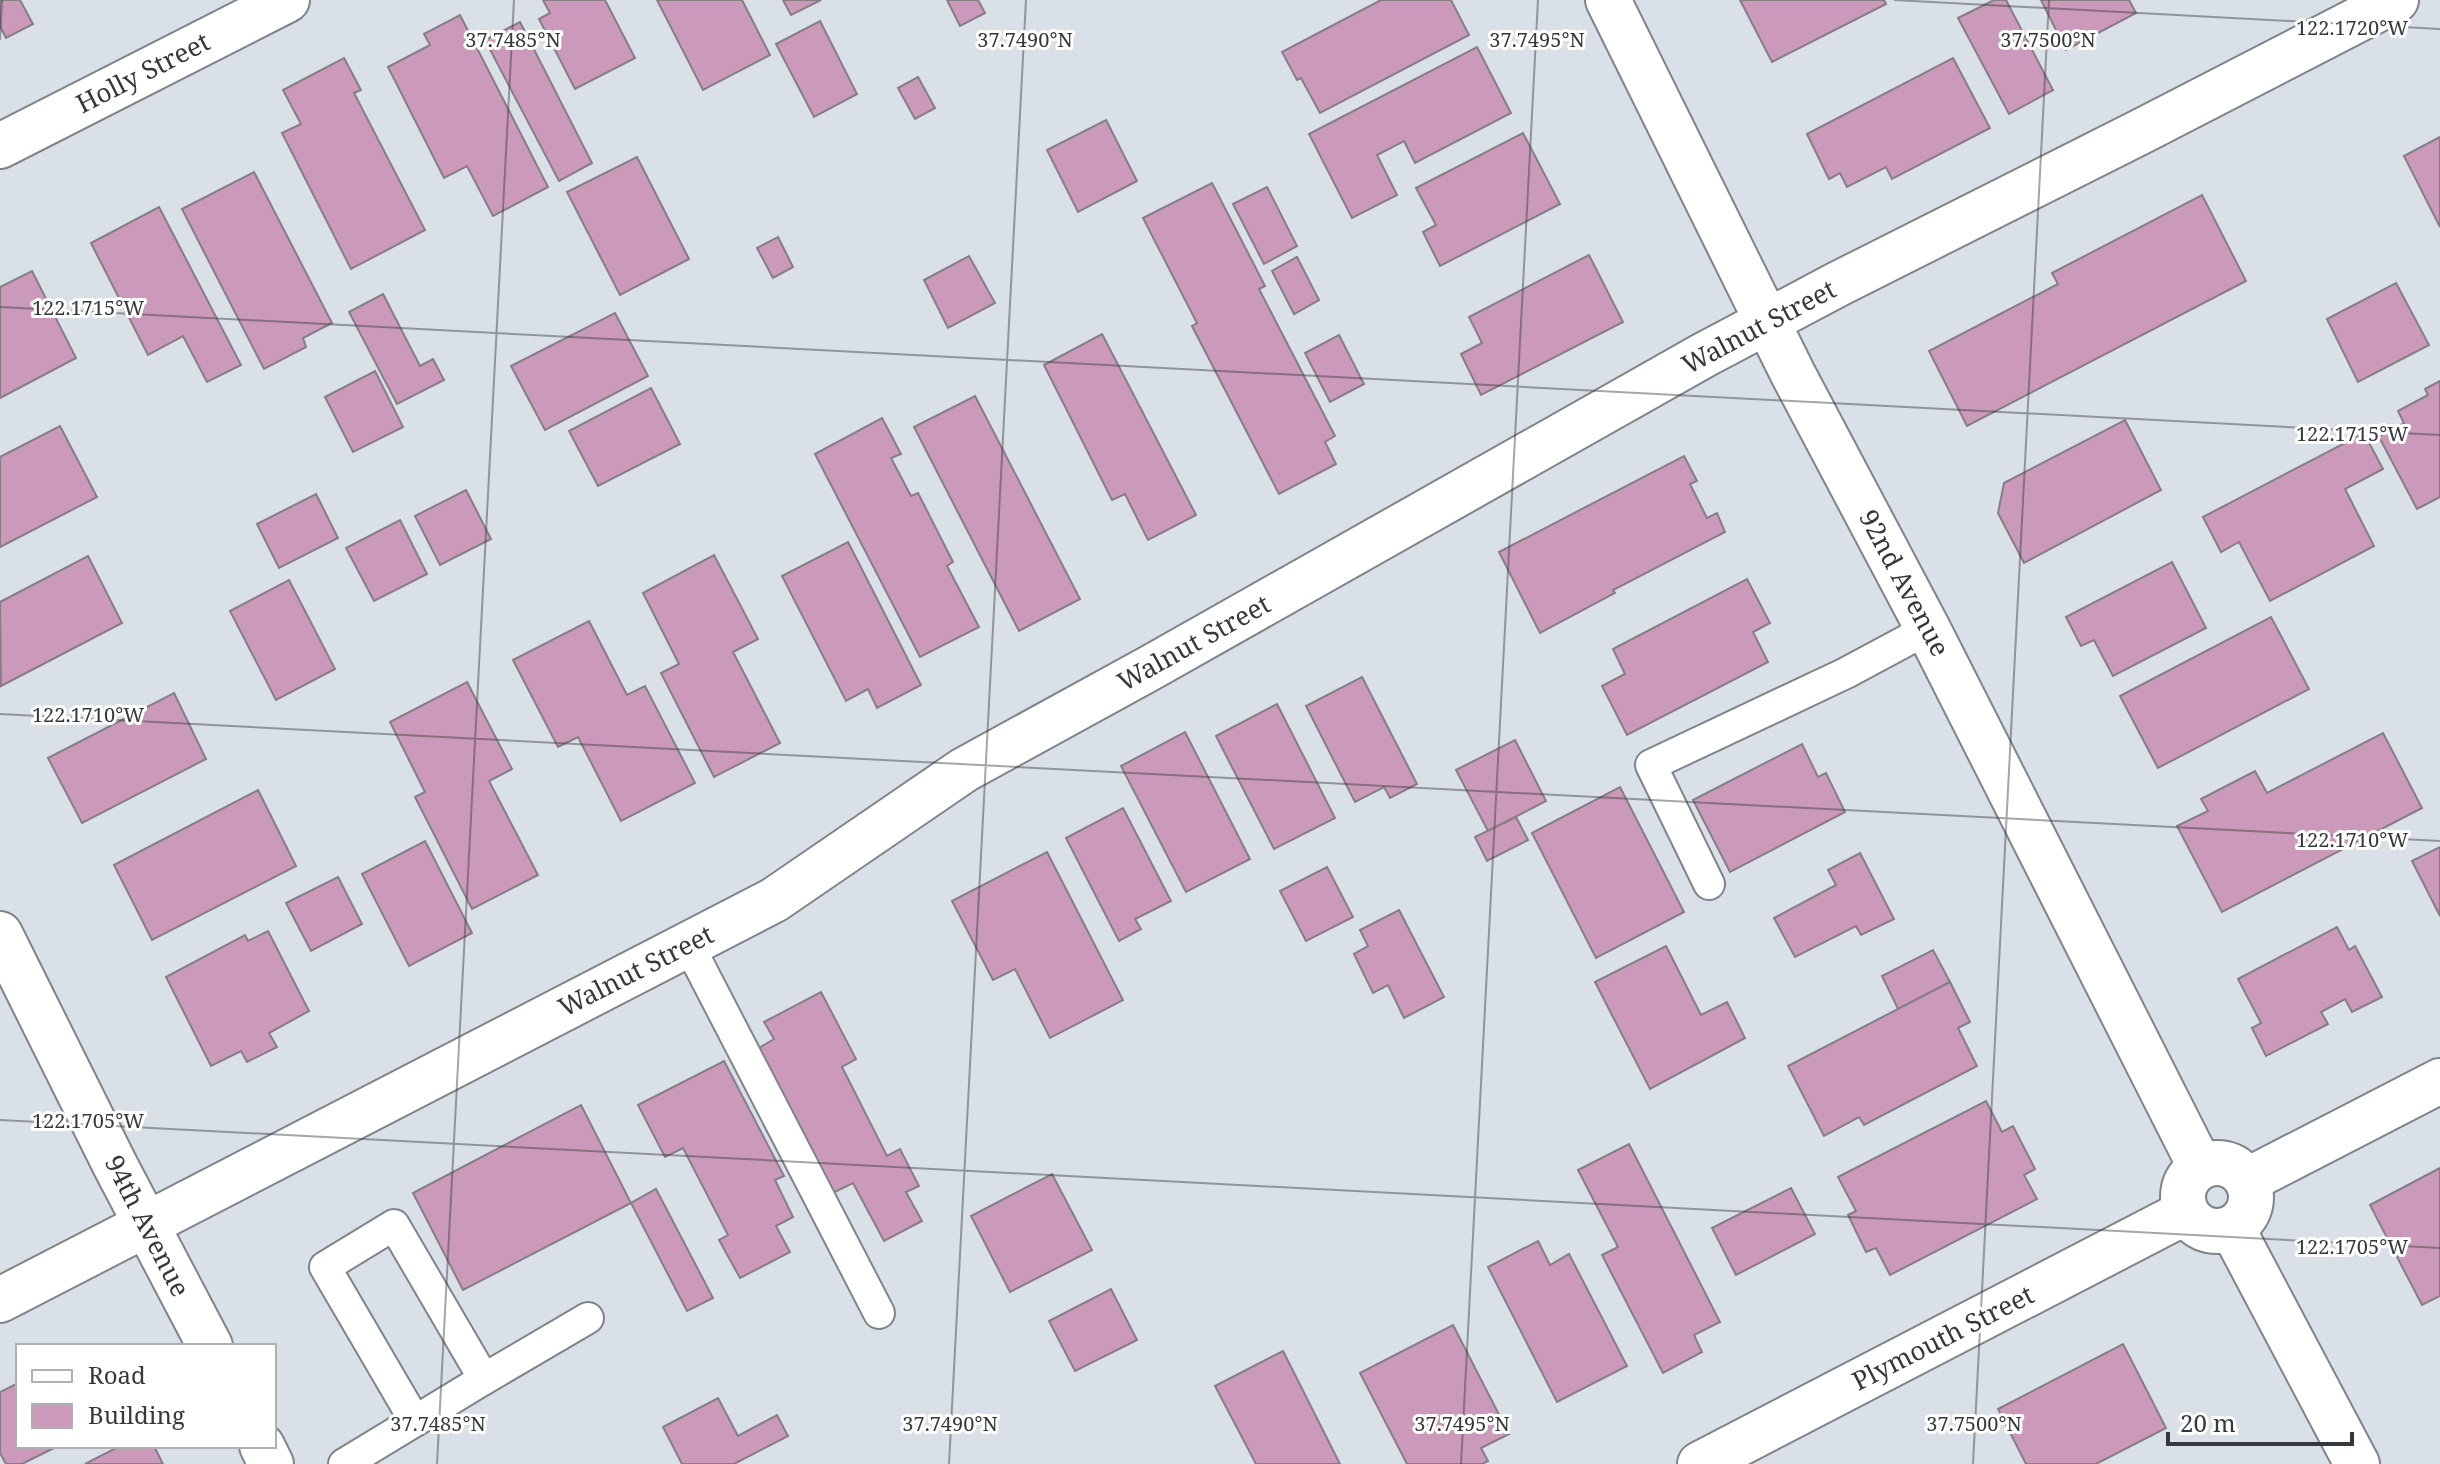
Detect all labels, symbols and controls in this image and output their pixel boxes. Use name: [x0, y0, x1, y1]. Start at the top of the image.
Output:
text: 122.1720°W: [2296, 14, 2408, 41]
street label: Holly Street: [69, 23, 216, 121]
text: 37.7485°N: [465, 26, 561, 53]
text: 37.7490°N: [977, 26, 1073, 53]
text: 37.7495°N: [1489, 26, 1585, 53]
text: 37.7500°N: [2000, 26, 2096, 53]
street label: Walnut Street: [1675, 270, 1842, 382]
text: 122.1715°W: [32, 294, 144, 321]
text: 122.1715°W: [2296, 420, 2408, 447]
street label: 92nd Avenue: [1851, 503, 1959, 662]
street label: Walnut Street: [1111, 585, 1277, 699]
text: 122.1710°W: [32, 701, 144, 728]
text: 122.1710°W: [2296, 826, 2408, 853]
street label: Walnut Street: [552, 916, 719, 1025]
text: 122.1705°W: [32, 1107, 144, 1134]
street label: 94th Avenue: [97, 1149, 199, 1303]
text: 122.1705°W: [2296, 1233, 2408, 1260]
street label: Plymouth Street: [1846, 1276, 2040, 1398]
legend: [16, 1344, 276, 1448]
text: Road: [88, 1358, 146, 1391]
scale bar: [2168, 1396, 2352, 1446]
text: Building: [88, 1398, 185, 1431]
text: 20 m: [2180, 1406, 2236, 1439]
text: 37.7485°N: [390, 1410, 486, 1437]
text: 37.7490°N: [902, 1410, 998, 1437]
text: 37.7495°N: [1414, 1410, 1510, 1437]
text: 37.7500°N: [1926, 1410, 2022, 1437]

